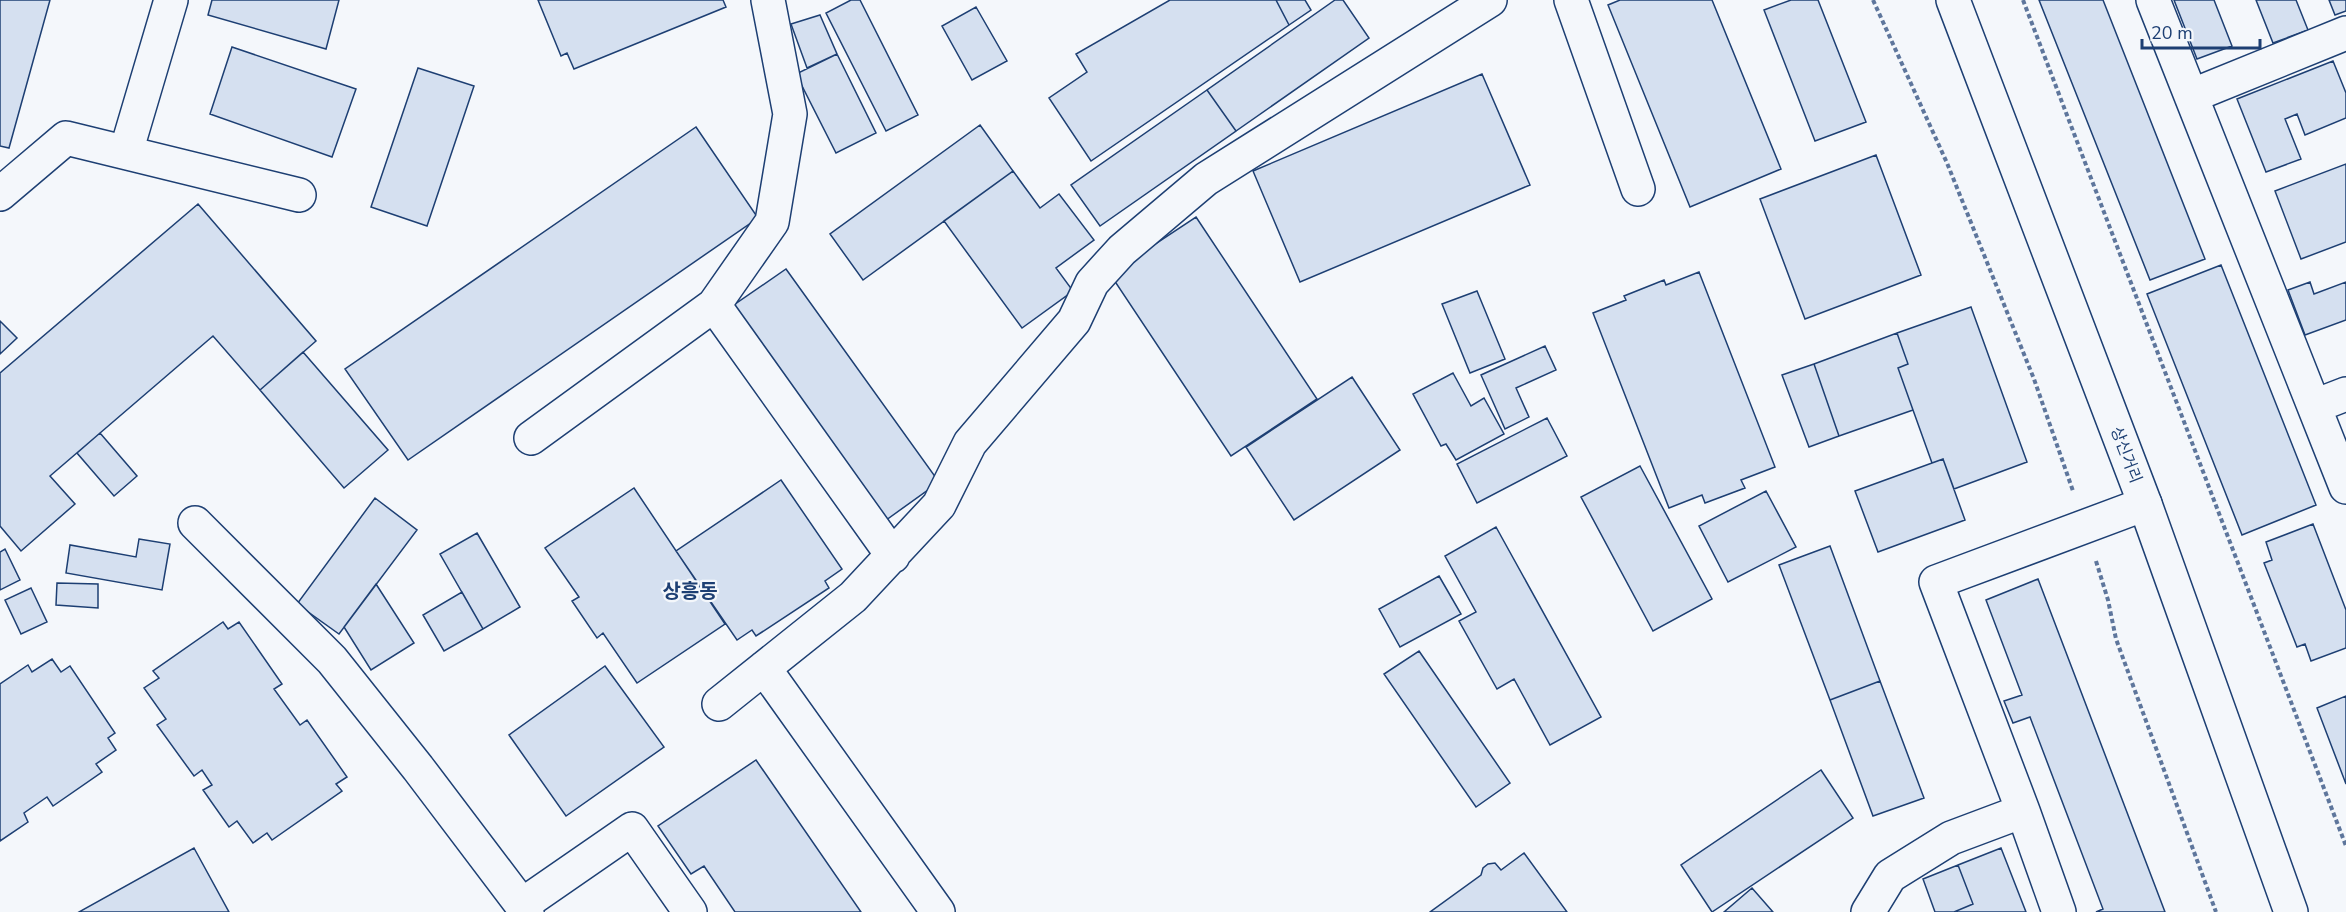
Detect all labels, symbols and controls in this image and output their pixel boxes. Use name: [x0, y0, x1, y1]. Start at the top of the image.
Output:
scale bar: [2142, 12, 2260, 50]
text: 20 m: [2151, 21, 2193, 45]
street label: 상신거리: [2105, 424, 2147, 486]
district label: 상흥동: [662, 578, 718, 605]

